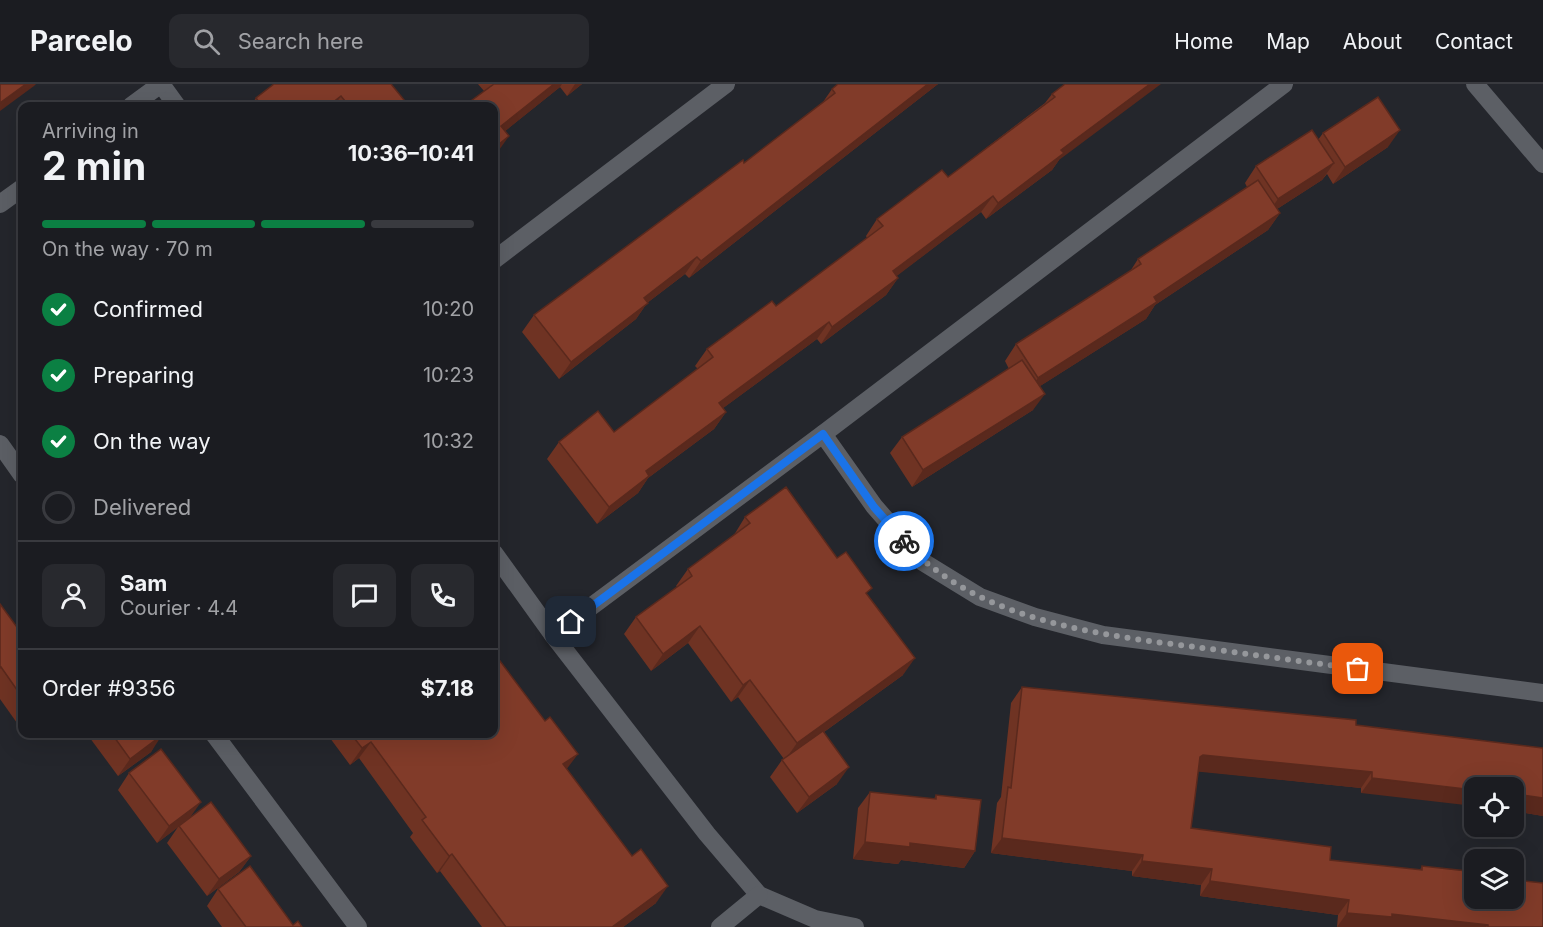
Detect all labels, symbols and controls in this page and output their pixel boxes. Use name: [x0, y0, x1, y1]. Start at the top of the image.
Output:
search box: [169, 14, 589, 68]
text: Parcelo: [30, 24, 133, 58]
icon: search: [190, 25, 223, 58]
text: Search here: [238, 28, 363, 54]
text: Home: [1174, 29, 1233, 54]
text: Map: [1266, 29, 1310, 54]
text: About: [1343, 29, 1402, 54]
text: Contact: [1435, 29, 1513, 54]
text: Arriving in: [42, 119, 139, 143]
text: 10:36–10:41: [348, 140, 474, 166]
text: 2 min: [42, 142, 146, 189]
text: On the way · 70 m: [42, 237, 213, 261]
icon: check: [42, 293, 75, 326]
text: Confirmed: [93, 296, 203, 322]
text: 10:20: [423, 297, 474, 321]
icon: check: [42, 359, 75, 392]
text: Preparing: [93, 362, 194, 388]
text: 10:23: [423, 363, 474, 387]
icon: check: [42, 425, 75, 458]
text: On the way: [93, 428, 211, 454]
text: 10:32: [423, 429, 474, 453]
text: Delivered: [93, 494, 191, 520]
courier: [874, 511, 934, 571]
icon: bike: [888, 525, 921, 558]
button: person: [42, 564, 105, 627]
button: chat: [333, 564, 396, 627]
button: phone: [411, 564, 474, 627]
text: Sam: [120, 570, 167, 596]
text: Courier · 4.4: [120, 596, 238, 620]
pin: [545, 596, 596, 647]
icon: home: [554, 605, 587, 638]
pin: [1332, 643, 1383, 694]
icon: bag: [1341, 652, 1374, 685]
text: Order #9356: [42, 675, 176, 701]
text: $7.18: [420, 675, 474, 701]
map controls: [1464, 777, 1524, 909]
button: locate: [1464, 777, 1524, 837]
button: layers: [1464, 849, 1524, 909]

